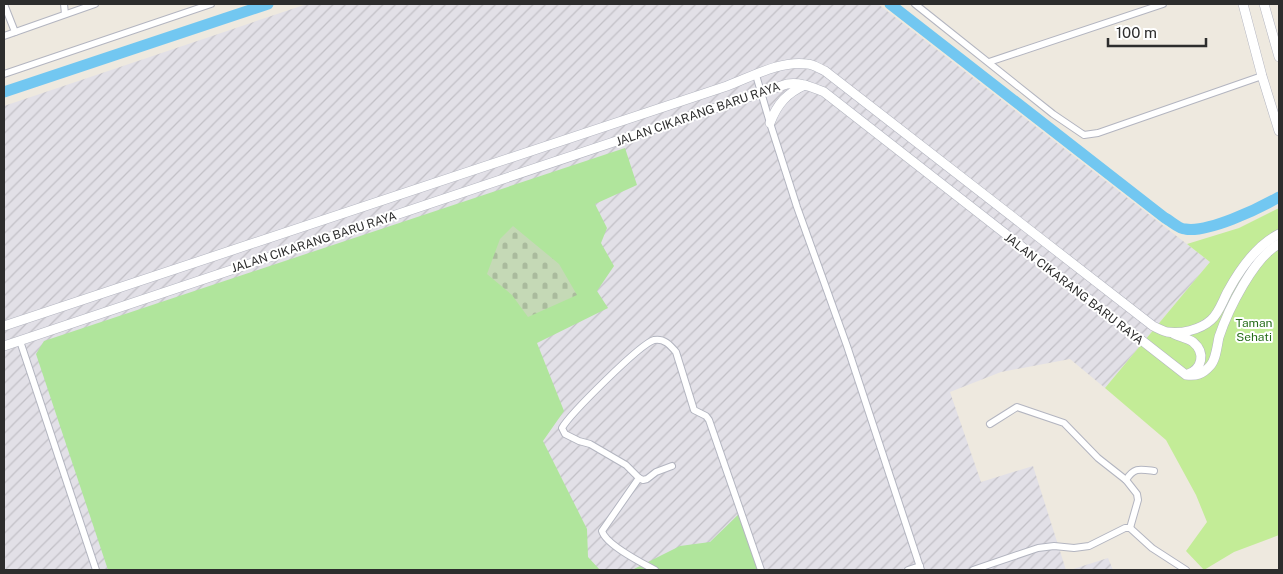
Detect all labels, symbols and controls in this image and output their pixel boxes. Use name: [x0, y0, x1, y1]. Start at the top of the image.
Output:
scale bar: [1108, 15, 1206, 47]
text: 100 m: [1116, 24, 1157, 41]
street label: JALAN CIKARANG BARU RAYA: [614, 79, 782, 149]
street label: JALAN CIKARANG BARU RAYA: [230, 209, 399, 275]
street label: JALAN CIKARANG BARU RAYA: [1002, 230, 1147, 348]
park label: Taman Sehati: [1236, 316, 1273, 344]

